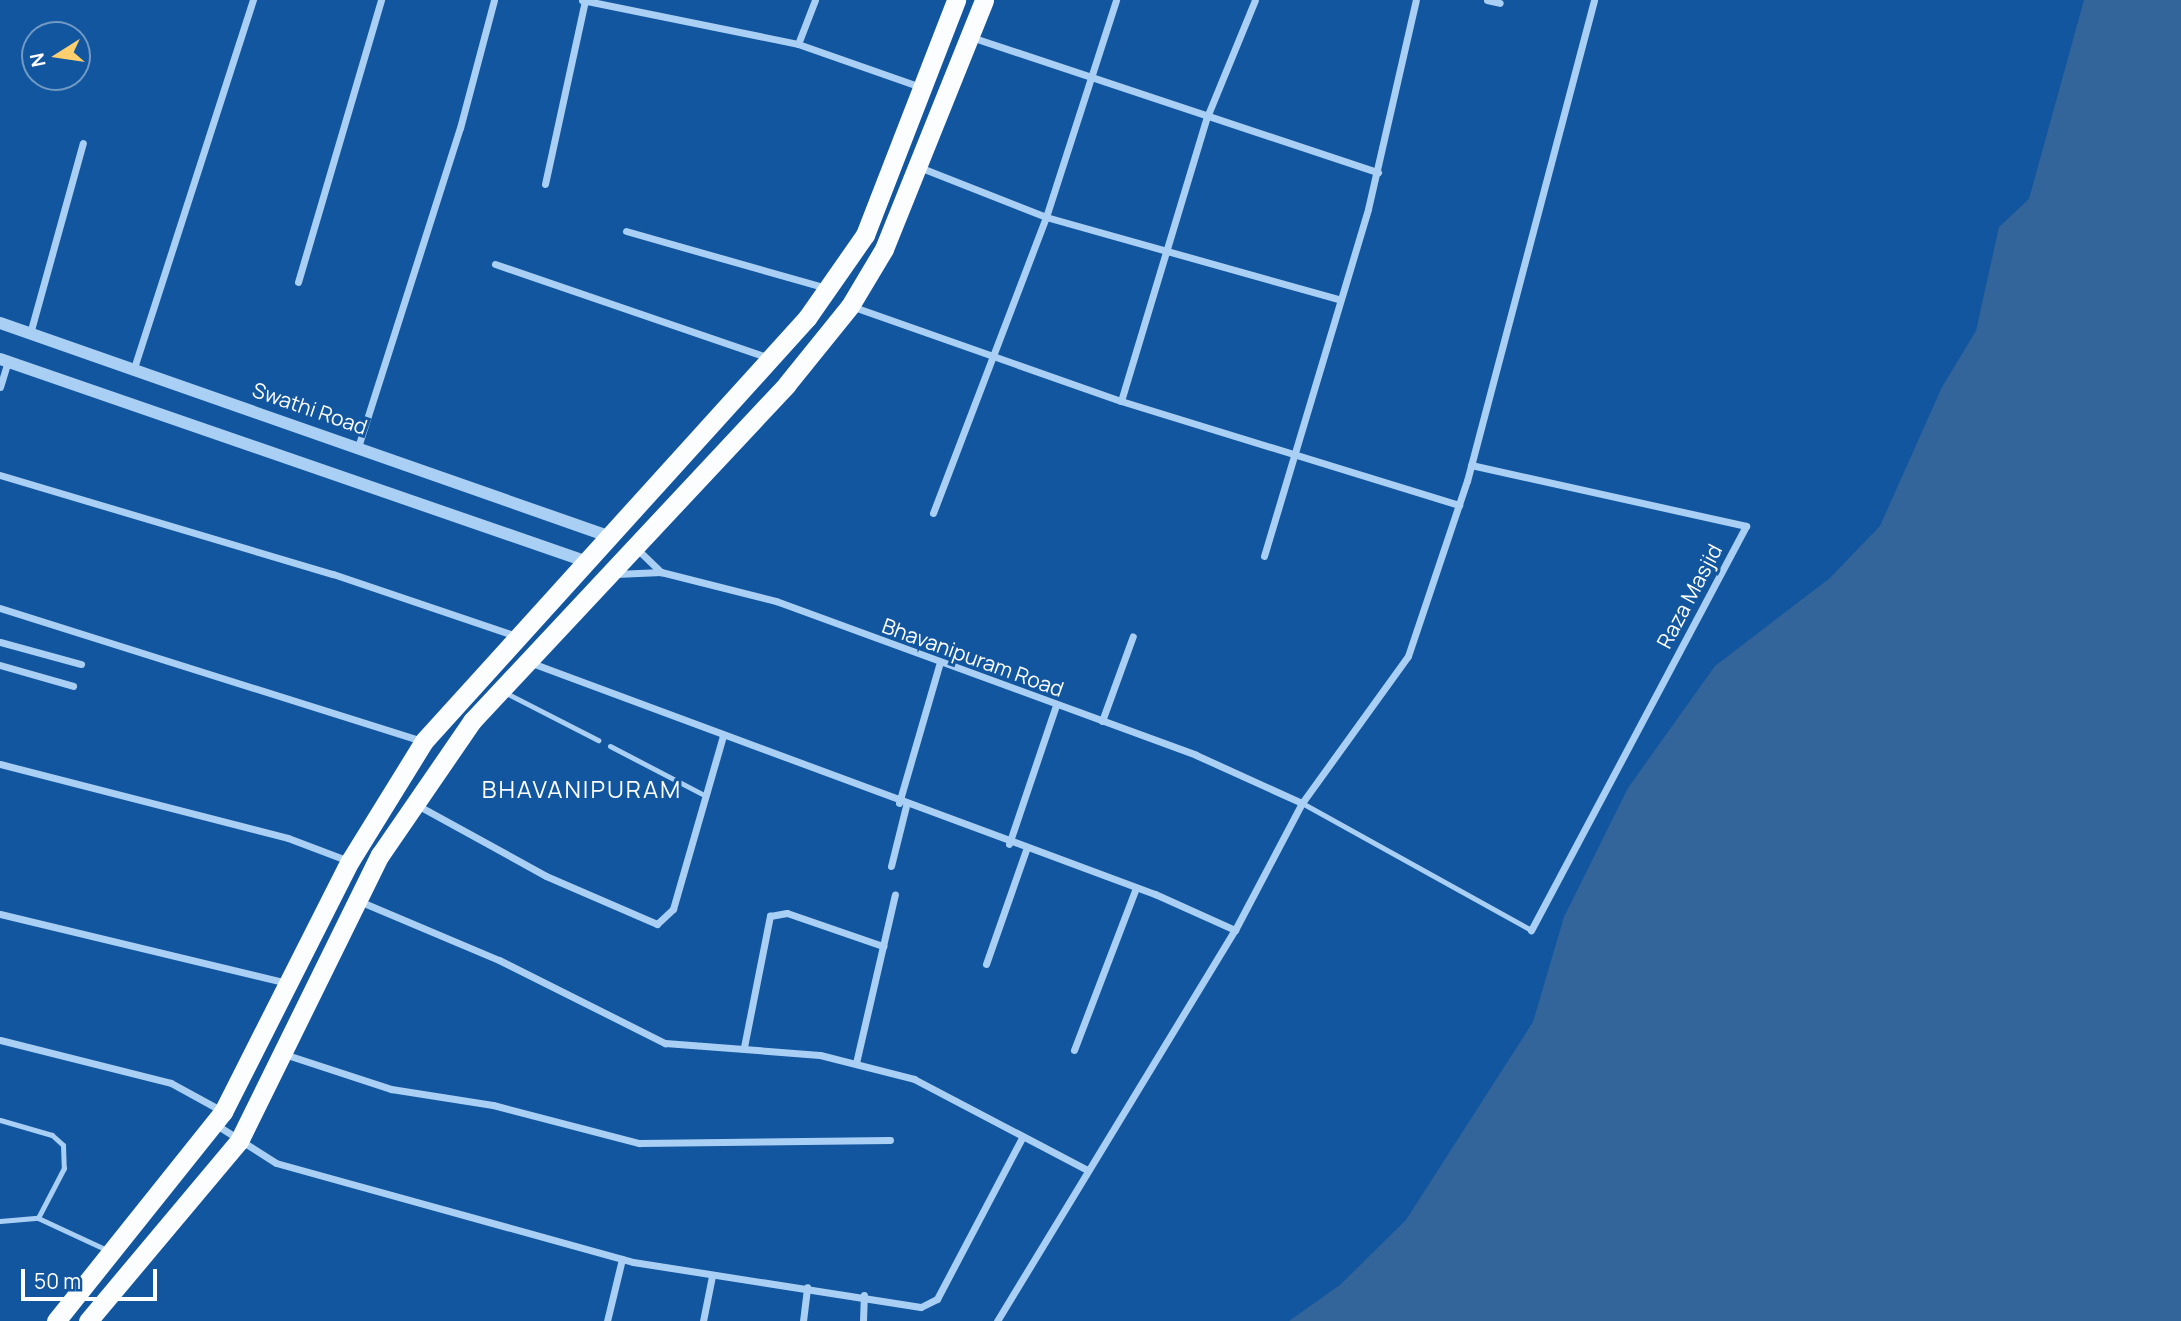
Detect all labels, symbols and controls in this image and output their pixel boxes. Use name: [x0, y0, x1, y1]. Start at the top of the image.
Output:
north arrow: [21, 21, 91, 91]
text: N: [23, 51, 52, 69]
street label: Swathi Road: [249, 377, 371, 439]
street label: Raza Masjid: [1651, 540, 1727, 652]
street label: Bhavanipuram Road: [879, 612, 1067, 702]
district label: BHAVANIPURAM: [483, 775, 681, 803]
scale bar: [24, 1254, 161, 1298]
text: 50 m: [34, 1267, 81, 1295]

